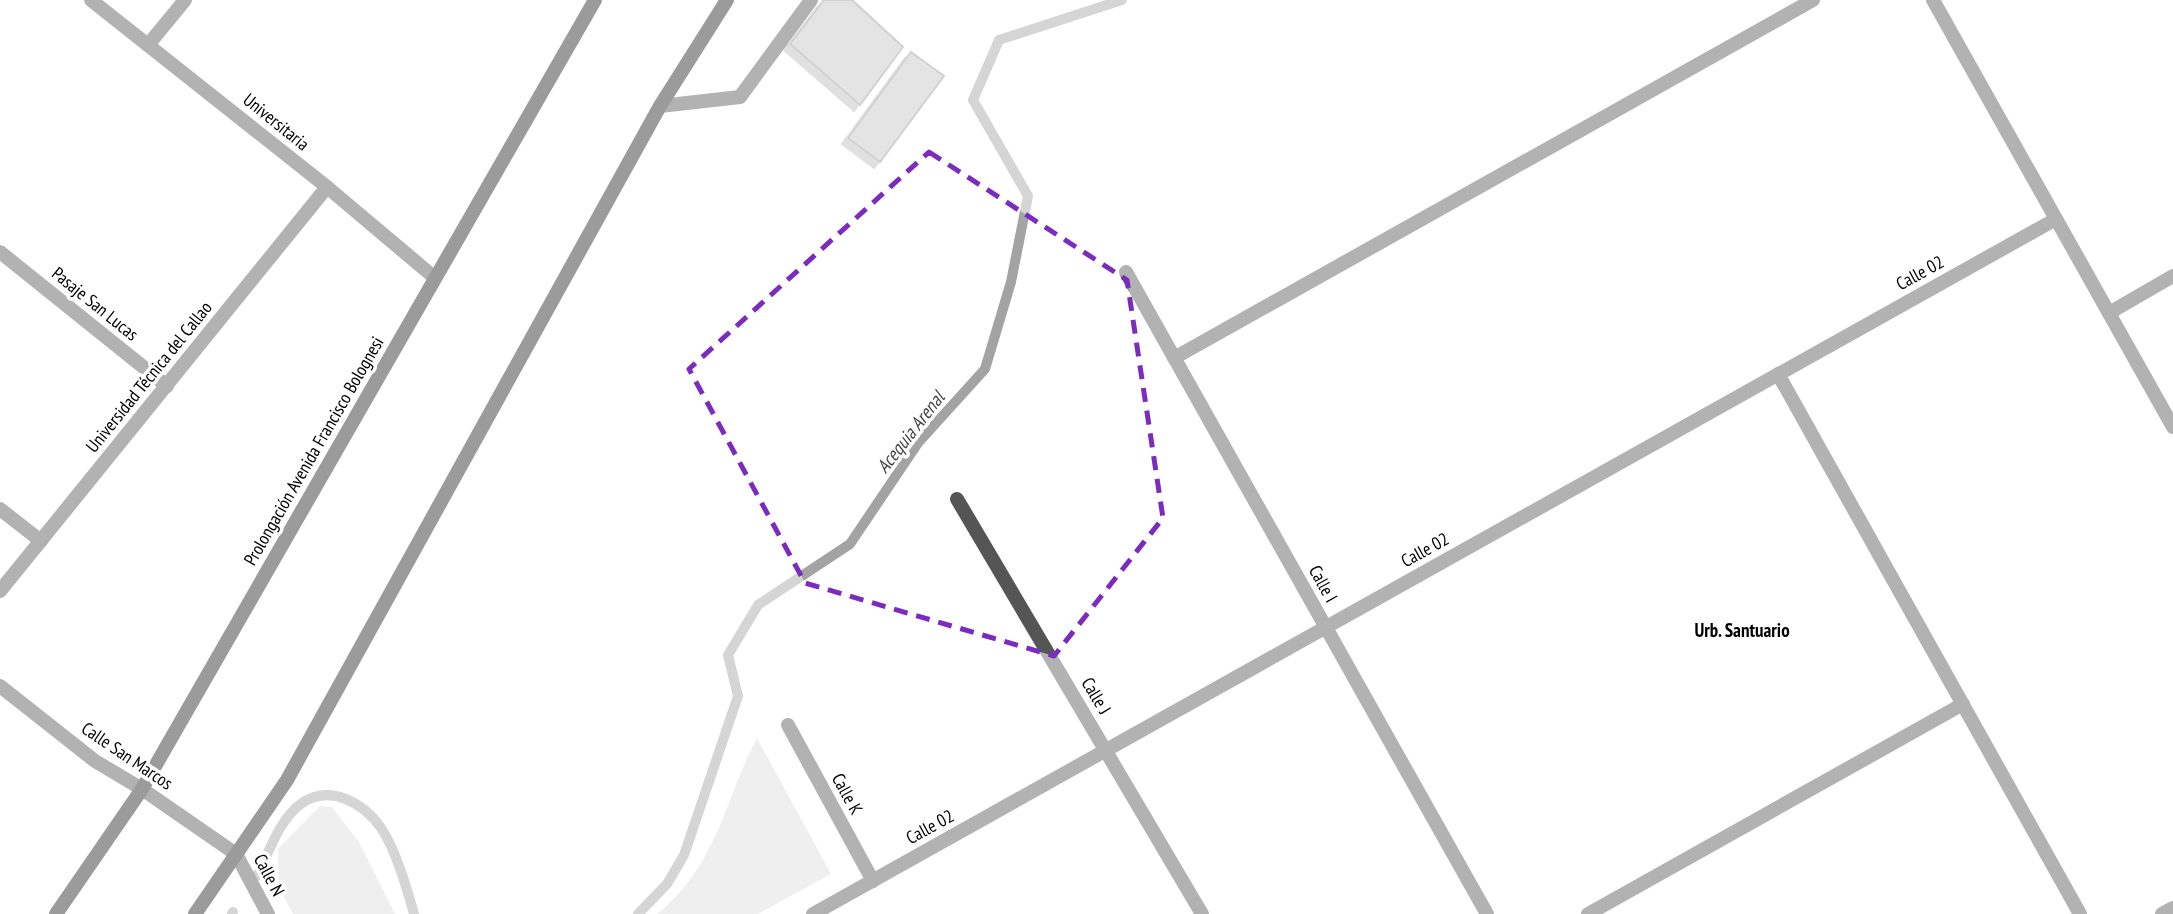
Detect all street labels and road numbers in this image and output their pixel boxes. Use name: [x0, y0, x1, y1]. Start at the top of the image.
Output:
street label: Universitaria: [238, 88, 314, 155]
street label: Calle 02: [1892, 250, 1948, 295]
street label: Pasaje San Lucas: [47, 262, 143, 345]
street label: Universidad Técnica del Callao: [81, 296, 217, 457]
street label: Prolongación Avenida Francisco Bolognesi: [239, 332, 389, 569]
street label: Calle 02: [1397, 527, 1453, 572]
street label: Calle I: [1304, 561, 1343, 606]
street label: Calle J: [1076, 673, 1116, 718]
street label: Calle San Marcos: [77, 717, 177, 794]
street label: Calle K: [827, 769, 868, 819]
street label: Calle 02: [902, 804, 958, 849]
street label: Calle N: [249, 850, 290, 900]

